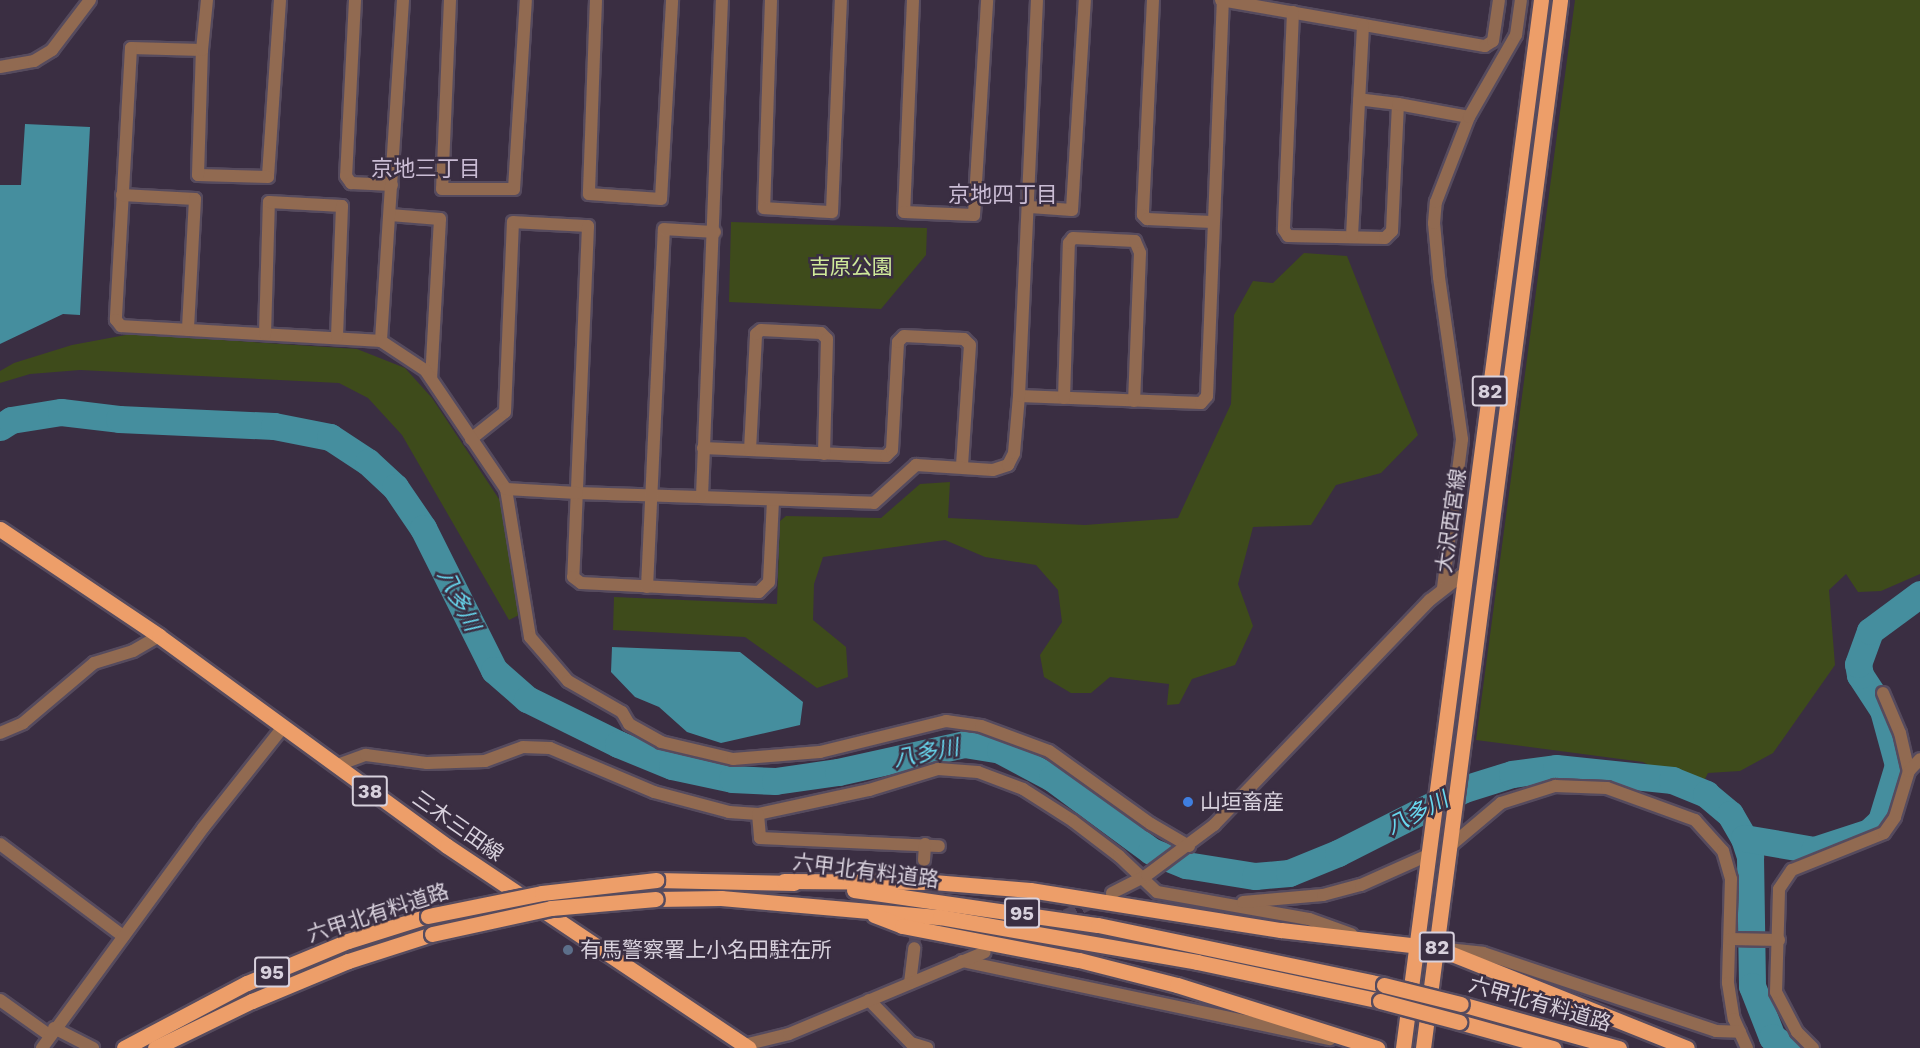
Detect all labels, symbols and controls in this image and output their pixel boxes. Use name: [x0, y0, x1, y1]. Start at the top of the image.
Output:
district label: 京地三丁目: [371, 156, 481, 182]
district label: 京地四丁目: [948, 182, 1058, 208]
park label: 吉原公園: [809, 254, 893, 280]
road number: 82: [1470, 374, 1510, 408]
street label: 大沢西宮線: [1431, 467, 1471, 575]
water label: 八多川: [432, 565, 486, 635]
water label: 八多川: [891, 734, 961, 772]
road number: 38: [350, 774, 389, 808]
street label: 三木三田線: [408, 786, 508, 866]
water label: 八多川: [1382, 786, 1452, 840]
place label: 山垣畜産: [1200, 789, 1284, 815]
marker: 山垣畜産: [1181, 795, 1195, 809]
street label: 六甲北有料道路: [792, 850, 940, 892]
street label: 六甲北有料道路: [304, 878, 452, 948]
road number: 95: [1004, 896, 1040, 930]
road number: 82: [1418, 930, 1456, 964]
place label: 有馬警察署上小名田駐在所: [580, 937, 832, 963]
marker: 有馬警察署上小名田駐在所: [561, 943, 575, 957]
road number: 95: [254, 955, 290, 989]
street label: 六甲北有料道路: [1466, 972, 1614, 1036]

